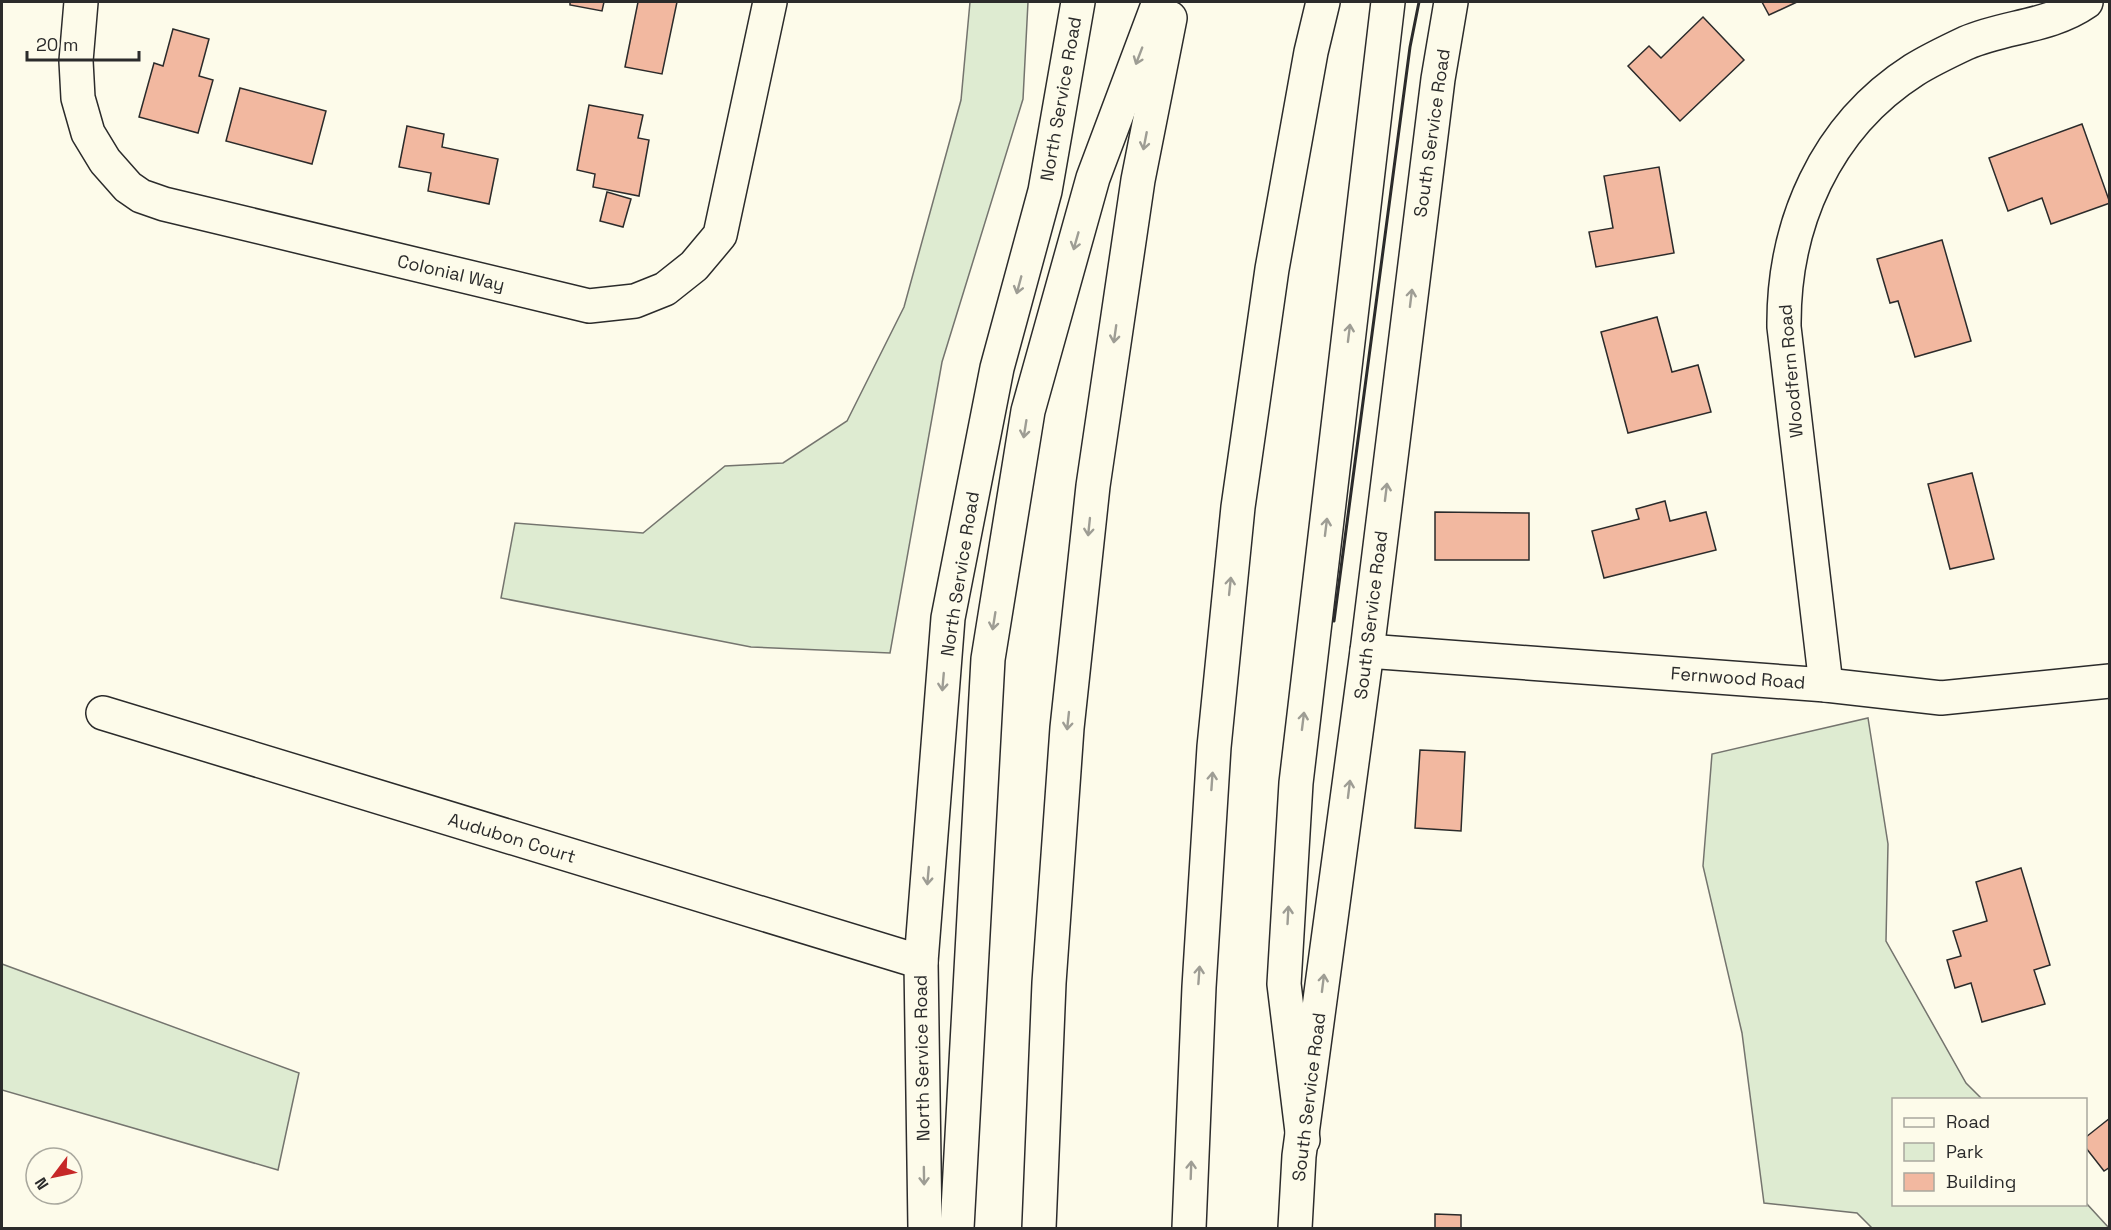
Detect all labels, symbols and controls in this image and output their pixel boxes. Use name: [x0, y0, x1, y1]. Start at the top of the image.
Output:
street label: North Service Road: [1035, 15, 1086, 183]
scale bar: [27, 24, 140, 62]
text: 20 m: [36, 33, 79, 56]
one-way arrow: [1132, 46, 1143, 65]
street label: South Service Road: [1408, 47, 1455, 219]
one-way arrow: [1139, 131, 1150, 151]
one-way arrow: [1070, 231, 1081, 250]
street label: Colonial Way: [395, 249, 507, 296]
one-way arrow: [1013, 275, 1024, 294]
one-way arrow: [1405, 289, 1416, 309]
street label: Woodfern Road: [1773, 303, 1808, 439]
one-way arrow: [1109, 323, 1120, 343]
one-way arrow: [1343, 324, 1354, 344]
one-way arrow: [1019, 419, 1030, 438]
one-way arrow: [1381, 482, 1392, 502]
street label: North Service Road: [935, 490, 984, 658]
one-way arrow: [1083, 517, 1094, 536]
one-way arrow: [1321, 518, 1332, 537]
street label: South Service Road: [1349, 529, 1392, 701]
one-way arrow: [1225, 577, 1236, 597]
one-way arrow: [988, 611, 999, 631]
street label: Fernwood Road: [1670, 661, 1806, 694]
one-way arrow: [937, 671, 948, 691]
one-way arrow: [1062, 710, 1073, 730]
one-way arrow: [1298, 711, 1309, 731]
one-way arrow: [1207, 771, 1218, 791]
one-way arrow: [1343, 780, 1354, 800]
street label: Audubon Court: [446, 807, 579, 868]
one-way arrow: [922, 866, 933, 886]
one-way arrow: [1282, 906, 1293, 925]
one-way arrow: [1194, 966, 1205, 986]
one-way arrow: [1318, 973, 1329, 993]
street label: North Service Road: [909, 975, 934, 1142]
street label: South Service Road: [1287, 1011, 1330, 1183]
legend: [1892, 1098, 2087, 1206]
text: Road: [1946, 1110, 1990, 1133]
text: Park: [1946, 1140, 1984, 1163]
north arrow: [24, 1146, 84, 1206]
one-way arrow: [1186, 1161, 1197, 1181]
one-way arrow: [918, 1165, 930, 1185]
text: Building: [1946, 1170, 2016, 1193]
text: N: [30, 1174, 53, 1194]

